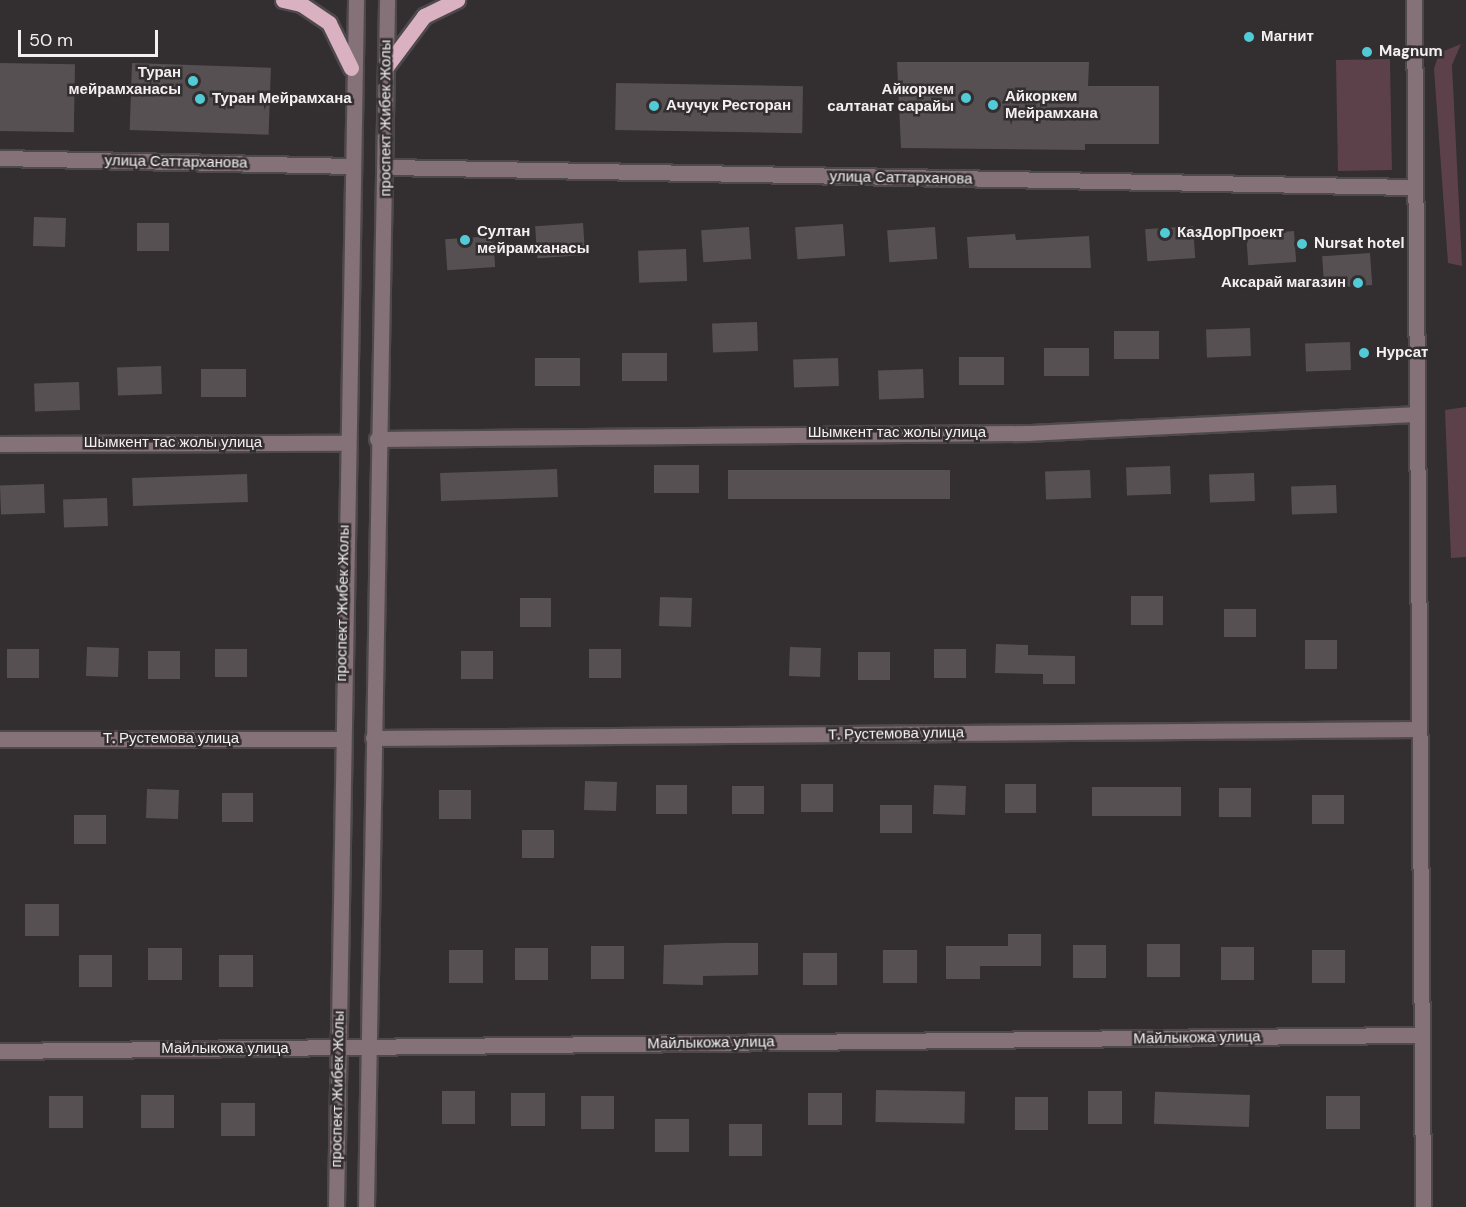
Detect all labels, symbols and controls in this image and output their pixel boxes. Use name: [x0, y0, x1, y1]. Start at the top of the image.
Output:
scale bar: [21, 18, 160, 56]
text: 50 m: [29, 28, 73, 52]
place label: Магнит: [1261, 28, 1314, 46]
marker: Магнит: [1242, 30, 1256, 44]
street label: проспект Жибек Жолы: [377, 39, 395, 197]
place label: Magnum: [1379, 43, 1443, 61]
marker: Magnum: [1360, 45, 1374, 59]
place label: Туран мейрамханасы: [68, 63, 181, 98]
marker: Туран мейрамханасы: [186, 74, 200, 88]
place label: Айкоркем салтанат сарайы: [827, 80, 954, 115]
place label: Айкоркем Мейрамхана: [1005, 87, 1098, 122]
place label: Туран Мейрамхана: [212, 90, 352, 108]
marker: Айкоркем салтанат сарайы: [959, 91, 973, 105]
marker: Туран Мейрамхана: [193, 92, 207, 106]
place label: Ачучук Ресторан: [666, 97, 791, 115]
marker: Айкоркем Мейрамхана: [986, 98, 1000, 112]
marker: Ачучук Ресторан: [647, 99, 661, 113]
street label: улица Саттарханова: [104, 152, 248, 172]
street label: улица Саттарханова: [829, 168, 973, 188]
place label: Султан мейрамханасы: [477, 222, 590, 257]
place label: КазДорПроект: [1177, 224, 1284, 242]
marker: КазДорПроект: [1158, 226, 1172, 240]
marker: Султан мейрамханасы: [458, 233, 472, 247]
place label: Nursat hotel: [1314, 235, 1404, 253]
marker: Nursat hotel: [1295, 237, 1309, 251]
place label: Аксарай магазин: [1221, 274, 1346, 292]
marker: Аксарай магазин: [1351, 276, 1365, 290]
place label: Нурсат: [1376, 344, 1428, 362]
marker: Нурсат: [1357, 346, 1371, 360]
street label: Шымкент тас жолы улица: [808, 424, 986, 442]
street label: Шымкент тас жолы улица: [84, 434, 262, 452]
street label: проспект Жибек Жолы: [333, 524, 353, 682]
street label: Т. Рустемова улица: [828, 724, 964, 744]
street label: Т. Рустемова улица: [103, 730, 239, 748]
street label: проспект Жибек Жолы: [328, 1010, 348, 1168]
street label: Майлыкожа улица: [1133, 1028, 1261, 1048]
street label: Майлыкожа улица: [647, 1033, 775, 1053]
street label: Майлыкожа улица: [161, 1040, 289, 1058]

